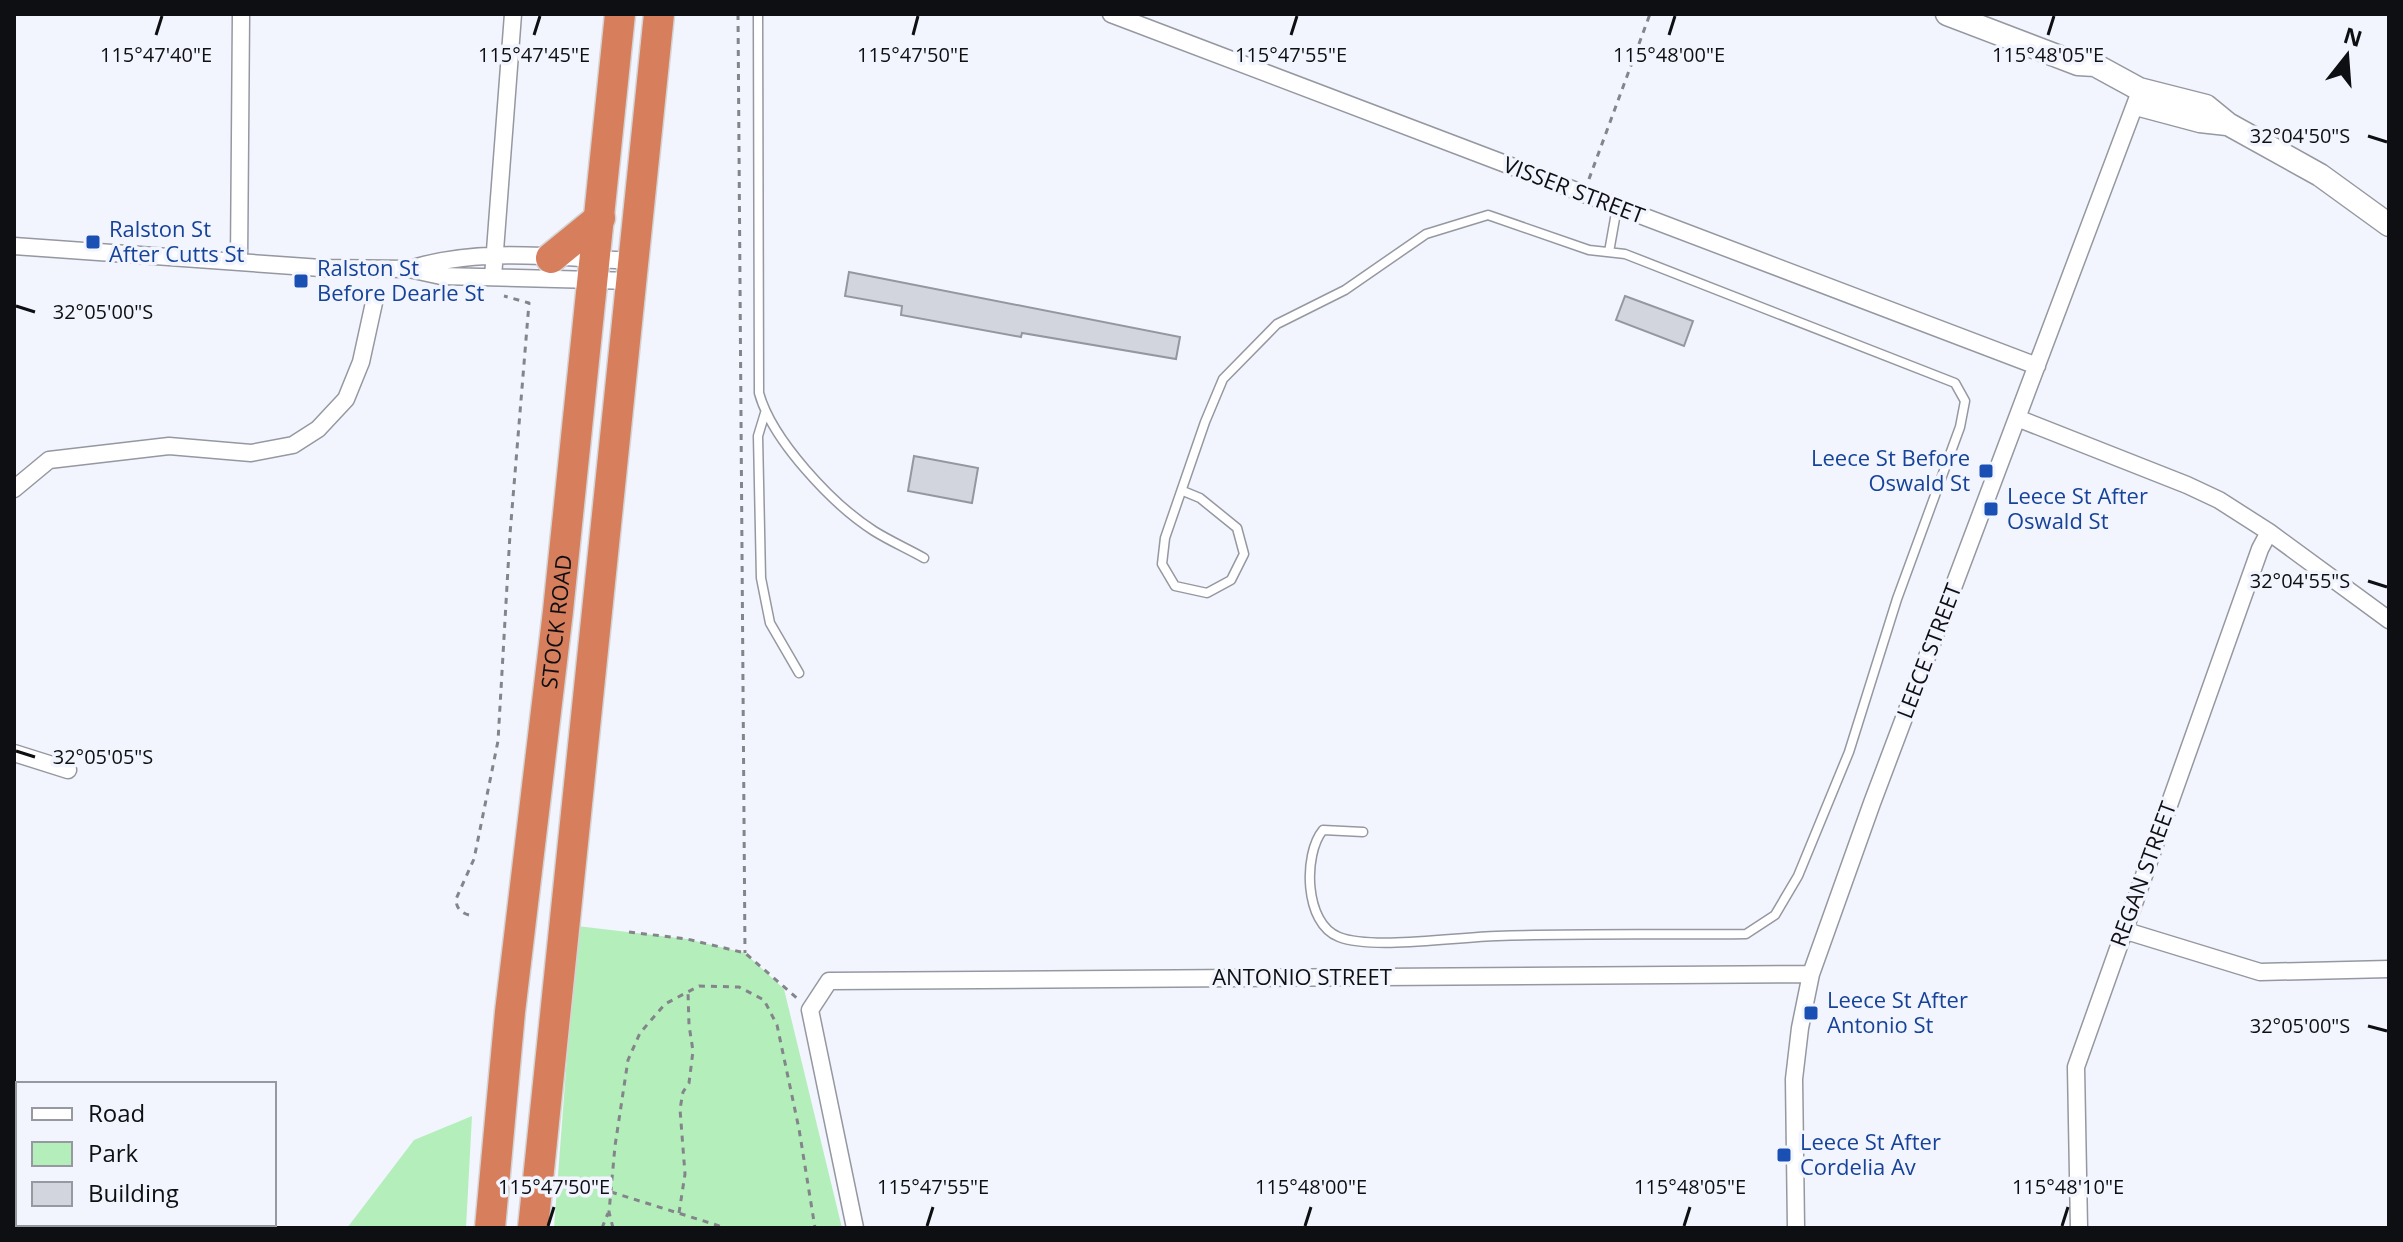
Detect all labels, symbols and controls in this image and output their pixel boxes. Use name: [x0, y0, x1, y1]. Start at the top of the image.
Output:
north arrow: [2307, 16, 2387, 96]
text: N: [2340, 19, 2366, 53]
text: 115°47'40"E: [100, 41, 212, 68]
text: 115°47'45"E: [478, 41, 590, 68]
text: 115°47'50"E: [857, 41, 969, 68]
text: 115°47'55"E: [1235, 41, 1347, 68]
text: 115°48'00"E: [1613, 41, 1725, 68]
text: 115°48'05"E: [1992, 41, 2104, 68]
text: 32°04'50"S: [2250, 122, 2350, 149]
street label: VISSER STREET: [1499, 148, 1649, 230]
place label: Ralston St After Cutts St: [109, 213, 245, 268]
marker: Ralston St After Cutts St: [84, 233, 102, 251]
place label: Ralston St Before Dearle St: [317, 252, 484, 307]
marker: Ralston St Before Dearle St: [292, 272, 310, 290]
text: 32°05'00"S: [53, 298, 153, 325]
place label: Leece St Before Oswald St: [1811, 442, 1970, 497]
marker: Leece St Before Oswald St: [1977, 462, 1995, 480]
place label: Leece St After Oswald St: [2007, 480, 2148, 535]
marker: Leece St After Oswald St: [1982, 500, 2000, 518]
street label: STOCK ROAD: [533, 553, 578, 690]
text: 32°04'55"S: [2250, 567, 2350, 594]
street label: LEECE STREET: [1889, 579, 1968, 722]
text: 32°05'05"S: [53, 743, 153, 770]
street label: REGAN STREET: [2102, 797, 2182, 950]
street label: ANTONIO STREET: [1212, 961, 1392, 991]
place label: Leece St After Antonio St: [1827, 984, 1968, 1039]
marker: Leece St After Antonio St: [1802, 1004, 1820, 1022]
text: 32°05'00"S: [2250, 1012, 2350, 1039]
legend: [16, 1082, 276, 1226]
text: Road: [88, 1096, 145, 1129]
place label: Leece St After Cordelia Av: [1800, 1126, 1941, 1181]
text: Park: [88, 1136, 139, 1169]
marker: Leece St After Cordelia Av: [1775, 1146, 1793, 1164]
text: 115°47'50"E: [498, 1173, 610, 1200]
text: 115°47'55"E: [877, 1173, 989, 1200]
text: 115°48'00"E: [1255, 1173, 1367, 1200]
text: 115°48'05"E: [1634, 1173, 1746, 1200]
text: 115°48'10"E: [2012, 1173, 2124, 1200]
text: Building: [88, 1176, 179, 1209]

